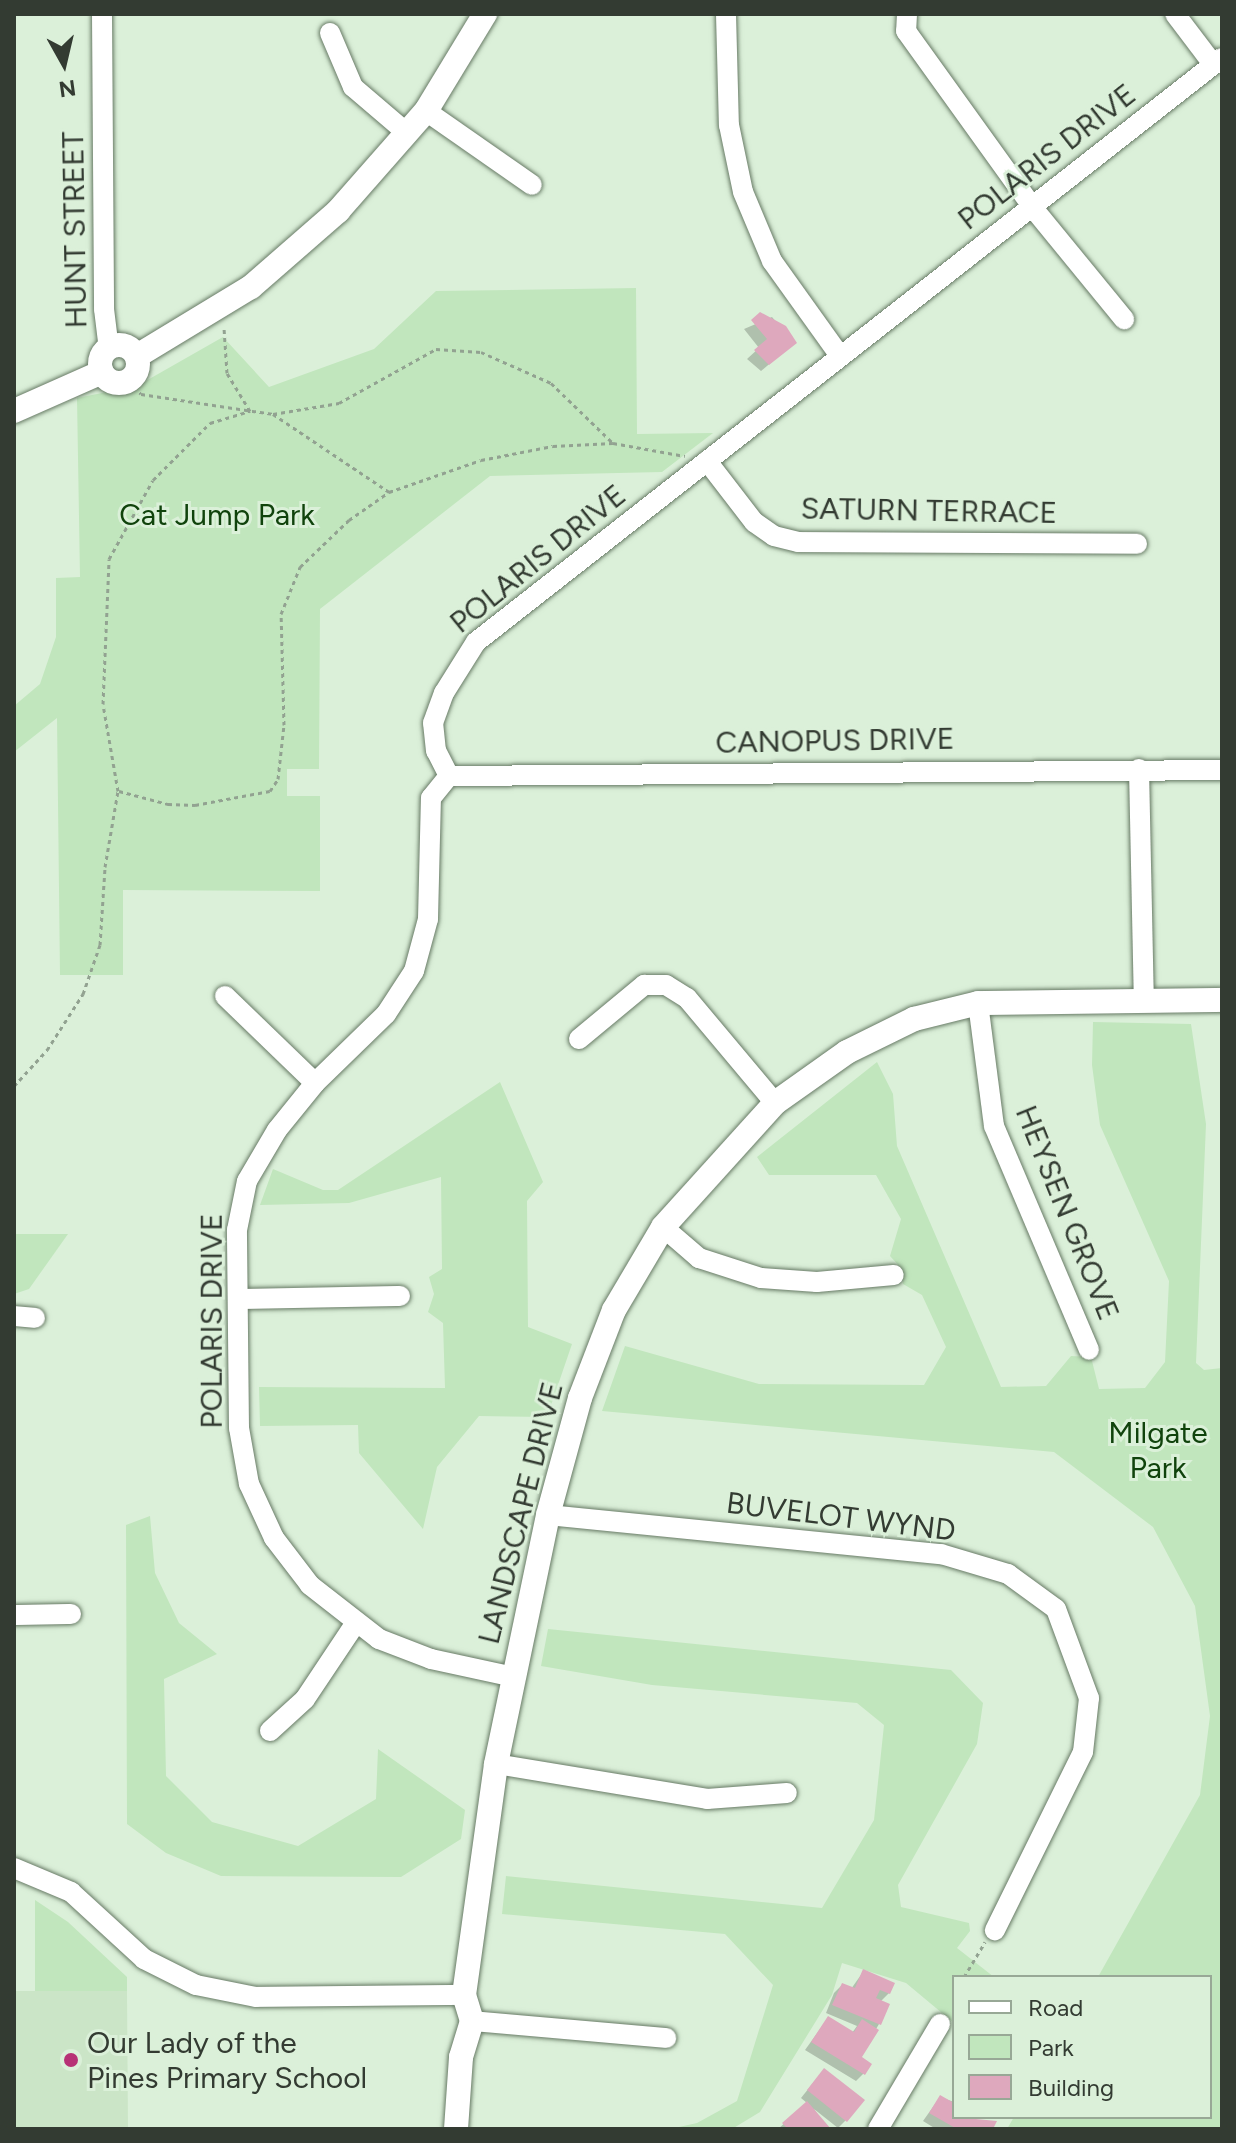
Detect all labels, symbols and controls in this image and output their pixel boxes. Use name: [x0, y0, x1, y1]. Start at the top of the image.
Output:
north arrow: [24, 24, 104, 104]
text: N: [57, 74, 78, 103]
street label: POLARIS DRIVE: [951, 77, 1143, 237]
street label: HUNT STREET: [55, 131, 95, 329]
street label: POLARIS DRIVE: [443, 477, 633, 641]
street label: SATURN TERRACE: [800, 491, 1058, 531]
park label: Cat Jump Park: [119, 497, 315, 533]
street label: CANOPUS DRIVE: [715, 721, 955, 761]
street label: HEYSEN GROVE: [1008, 1100, 1126, 1326]
street label: POLARIS DRIVE: [194, 1213, 230, 1429]
street label: LANDSCAPE DRIVE: [471, 1378, 571, 1648]
park label: Milgate Park: [1108, 1415, 1208, 1486]
street label: BUVELOT WYND: [724, 1485, 958, 1549]
legend: [952, 1975, 1212, 2119]
text: Road: [1028, 1993, 1083, 2022]
place label: Our Lady of the Pines Primary School: [87, 2025, 367, 2096]
text: Park: [1028, 2033, 1074, 2062]
marker: Our Lady of the Pines Primary School: [62, 2051, 80, 2069]
text: Building: [1028, 2073, 1114, 2102]

